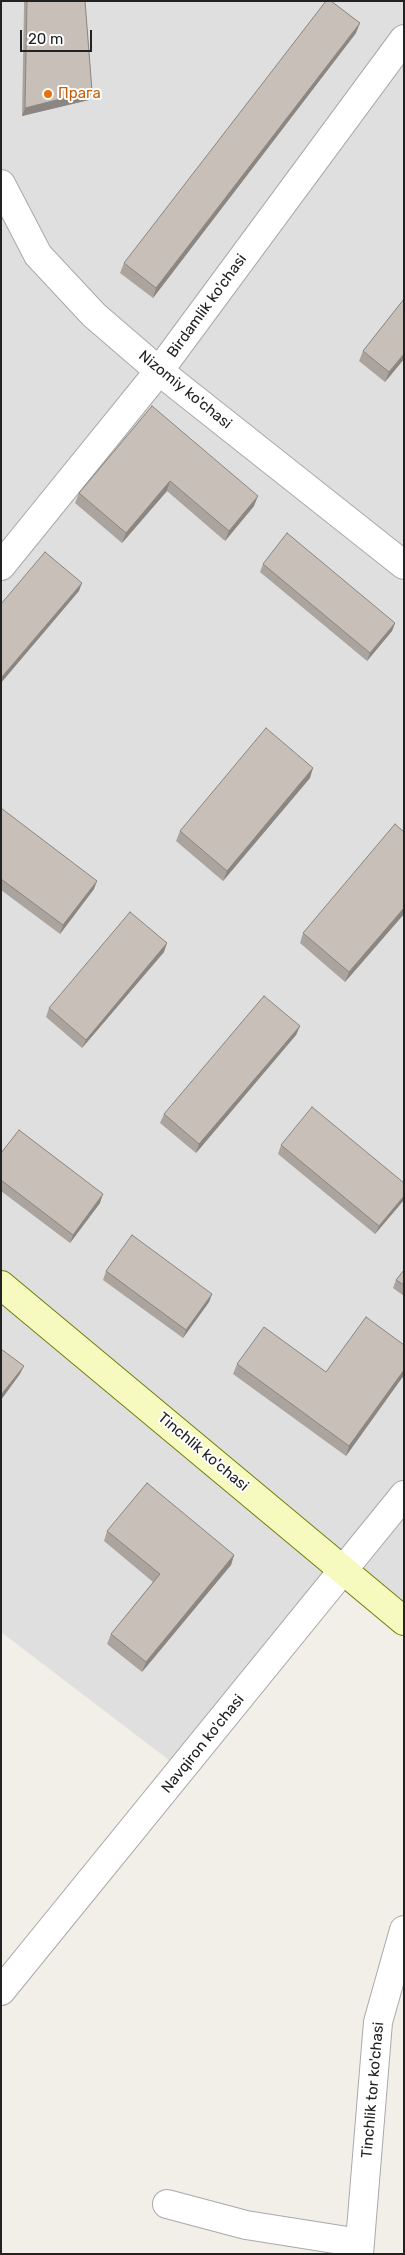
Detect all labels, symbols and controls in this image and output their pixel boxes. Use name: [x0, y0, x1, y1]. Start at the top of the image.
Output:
scale bar: [22, 20, 95, 52]
text: 20 m: [28, 30, 63, 48]
place label: Прага: [58, 85, 101, 103]
marker: Прага: [42, 88, 54, 100]
street label: Birdamlik ko'chasi: [163, 251, 251, 361]
street label: Nizomiy ko'chasi: [135, 347, 235, 433]
street label: Tinchlik ko'chasi: [154, 1409, 252, 1495]
street label: Navqiron ko'chasi: [158, 1691, 248, 1797]
street label: Tinchlik tor ko'chasi: [358, 2021, 388, 2159]

